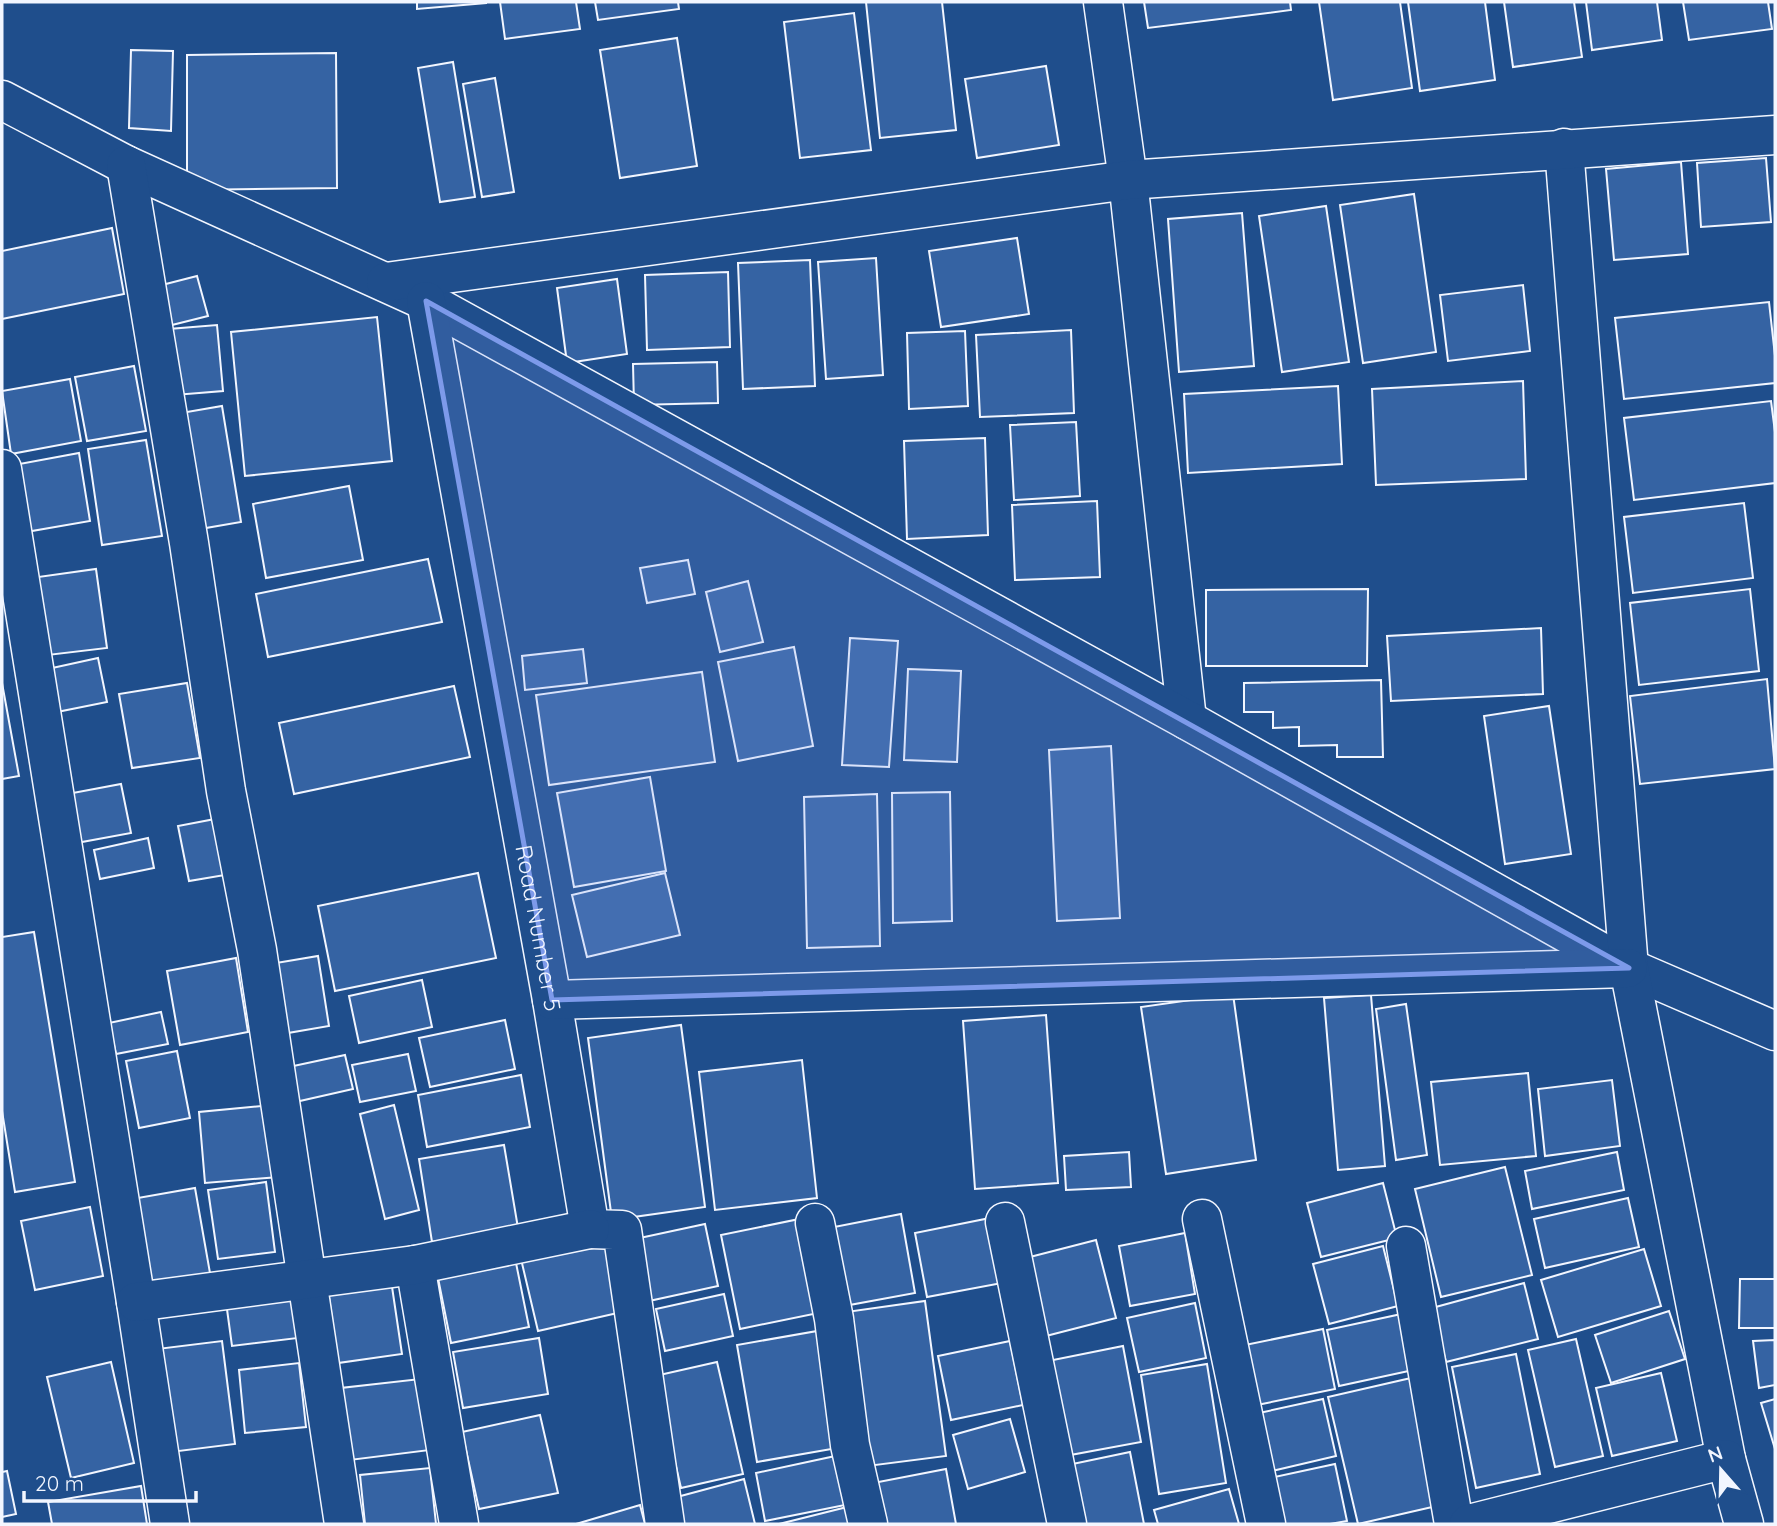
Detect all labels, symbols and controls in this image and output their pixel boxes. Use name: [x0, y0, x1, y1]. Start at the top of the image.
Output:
street label: Road Number 5: [510, 842, 568, 1013]
north arrow: [1686, 1435, 1756, 1505]
text: N: [1705, 1440, 1726, 1468]
scale bar: [24, 1460, 196, 1504]
text: 20 m: [35, 1470, 84, 1496]

